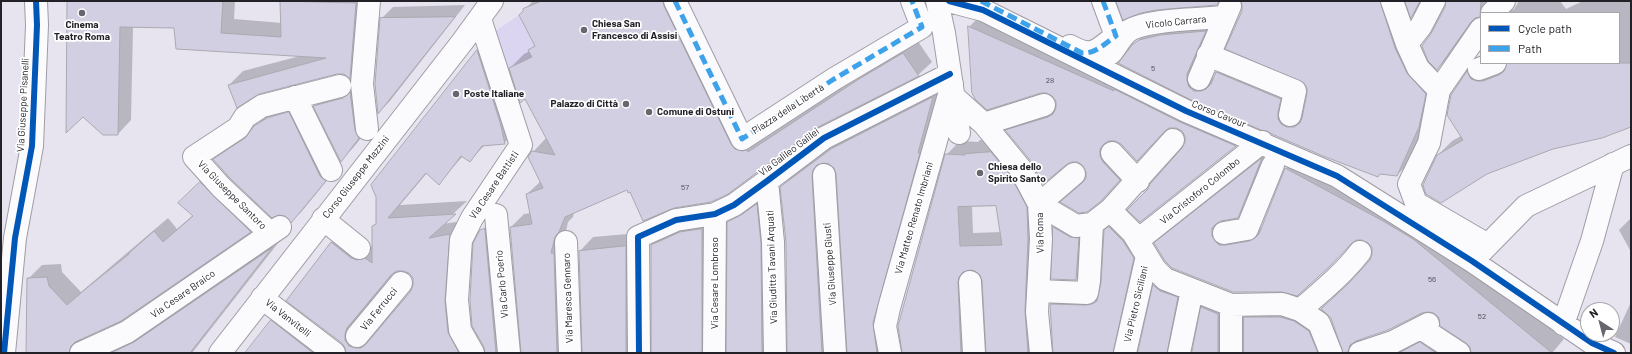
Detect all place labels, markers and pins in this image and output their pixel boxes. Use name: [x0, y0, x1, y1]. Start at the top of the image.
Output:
marker: Cinema Teatro Roma: [77, 8, 87, 18]
place label: Chiesa San Francesco di Assisi: [592, 18, 677, 42]
place label: Cinema Teatro Roma: [54, 19, 110, 42]
marker: Chiesa San Francesco di Assisi: [579, 25, 589, 35]
place label: Poste Italiane: [464, 88, 524, 100]
marker: Poste Italiane: [451, 89, 461, 99]
place label: Palazzo di Città: [551, 98, 618, 110]
marker: Palazzo di Città: [621, 99, 631, 109]
place label: Comune di Ostuni: [657, 106, 734, 118]
marker: Comune di Ostuni: [644, 107, 654, 117]
place label: Chiesa dello Spirito Santo: [988, 161, 1046, 184]
marker: Chiesa dello Spirito Santo: [975, 168, 985, 178]

